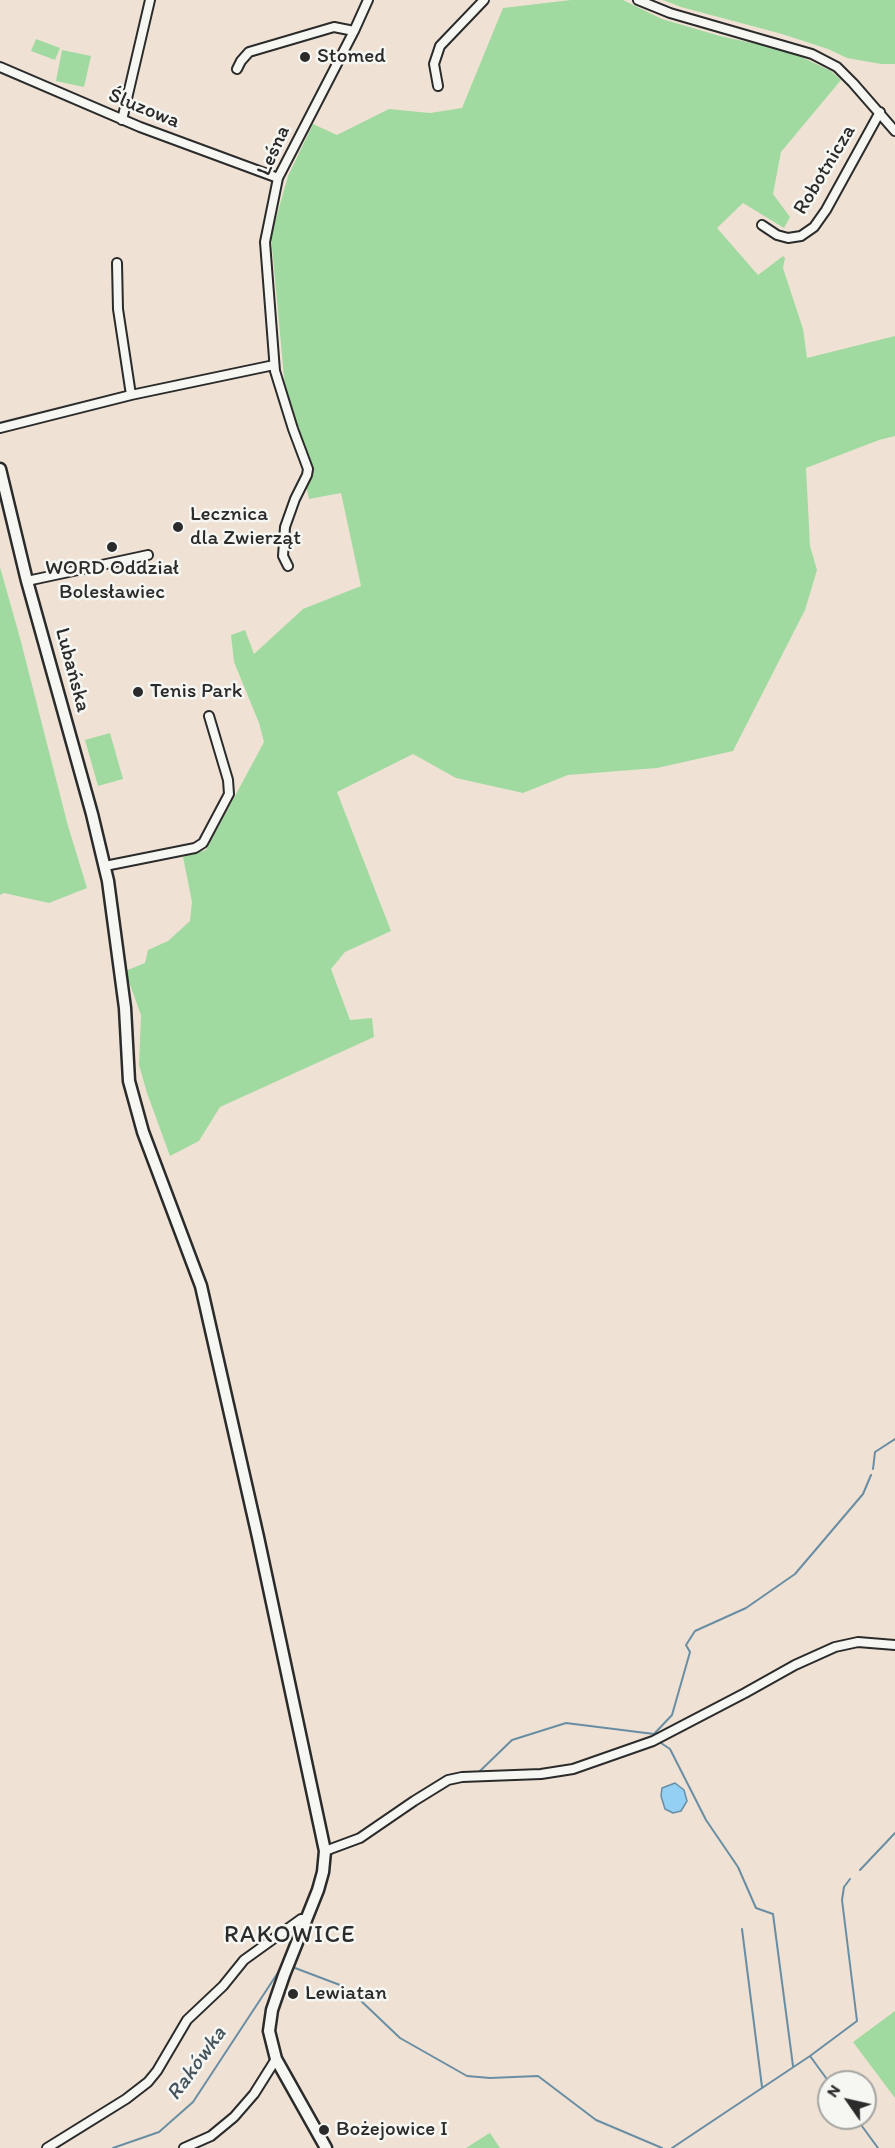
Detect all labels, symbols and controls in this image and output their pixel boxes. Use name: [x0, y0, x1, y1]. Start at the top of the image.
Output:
place label: Stomed: [317, 44, 386, 70]
marker: Stomed: [298, 50, 312, 64]
street label: Śluzowa: [105, 83, 183, 135]
street label: Robotnicza: [788, 121, 862, 219]
street label: Leśna: [252, 122, 296, 180]
place label: Lecznica dla Zwierząt: [190, 502, 301, 552]
marker: Lecznica dla Zwierząt: [171, 520, 185, 534]
marker: WORD Oddział Bolesławiec: [105, 540, 119, 554]
place label: WORD Oddział Bolesławiec: [45, 556, 179, 606]
street label: Lubańska: [49, 625, 95, 715]
place label: Tenis Park: [150, 679, 242, 705]
marker: Tenis Park: [131, 685, 145, 699]
district label: RAKOWICE: [224, 1922, 356, 1950]
place label: Lewiatan: [305, 1981, 387, 2007]
marker: Lewiatan: [286, 1987, 300, 2001]
water label: Rakówka: [161, 2022, 233, 2106]
north arrow: [817, 2070, 877, 2130]
text: N: [822, 2081, 844, 2101]
place label: Bożejowice I: [336, 2117, 448, 2143]
marker: Bożejowice I: [317, 2123, 331, 2137]

